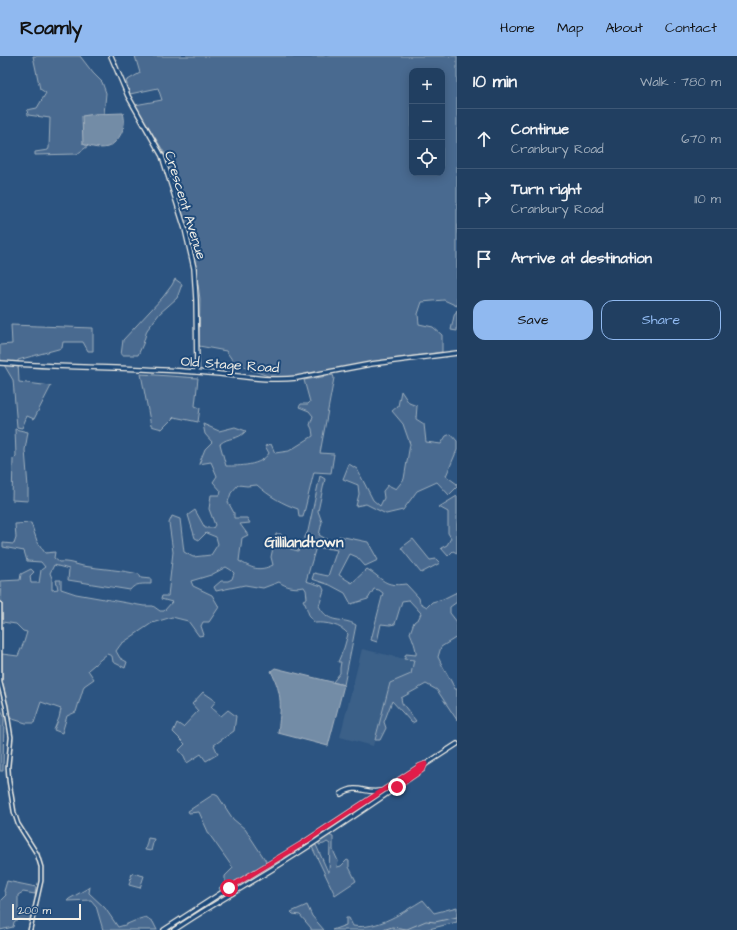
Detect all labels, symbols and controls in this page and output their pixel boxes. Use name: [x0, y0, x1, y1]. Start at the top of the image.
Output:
text: Roamly: [20, 15, 82, 42]
text: Home: [500, 18, 535, 38]
text: Map: [557, 18, 583, 38]
text: About: [605, 18, 643, 38]
text: Contact: [665, 18, 717, 38]
map controls: [409, 68, 445, 176]
button: +: [409, 68, 445, 104]
text: 10 min: [473, 70, 517, 94]
text: Walk · 780 m: [640, 73, 721, 91]
button: −: [409, 104, 445, 140]
text: Continue: [511, 119, 569, 140]
icon: ahead: [473, 128, 495, 150]
text: 670 m: [681, 130, 721, 148]
button: locate: [409, 140, 445, 176]
text: Cranbury Road: [511, 140, 604, 158]
street label: Crescent Avenue: [159, 149, 211, 262]
text: Turn right: [511, 179, 582, 200]
icon: right: [473, 188, 495, 210]
text: 110 m: [694, 190, 721, 208]
text: Cranbury Road: [511, 200, 604, 218]
icon: arrive: [473, 248, 495, 270]
text: Arrive at destination: [511, 248, 652, 269]
button: Save: [473, 300, 593, 340]
button: Share: [601, 300, 721, 340]
street label: Old Stage Road: [180, 352, 280, 378]
district label: Gillilandtown: [265, 532, 344, 553]
route end: [388, 778, 406, 796]
route start: [220, 879, 238, 897]
scale bar: [12, 902, 81, 921]
text: 200 m: [18, 903, 51, 918]

